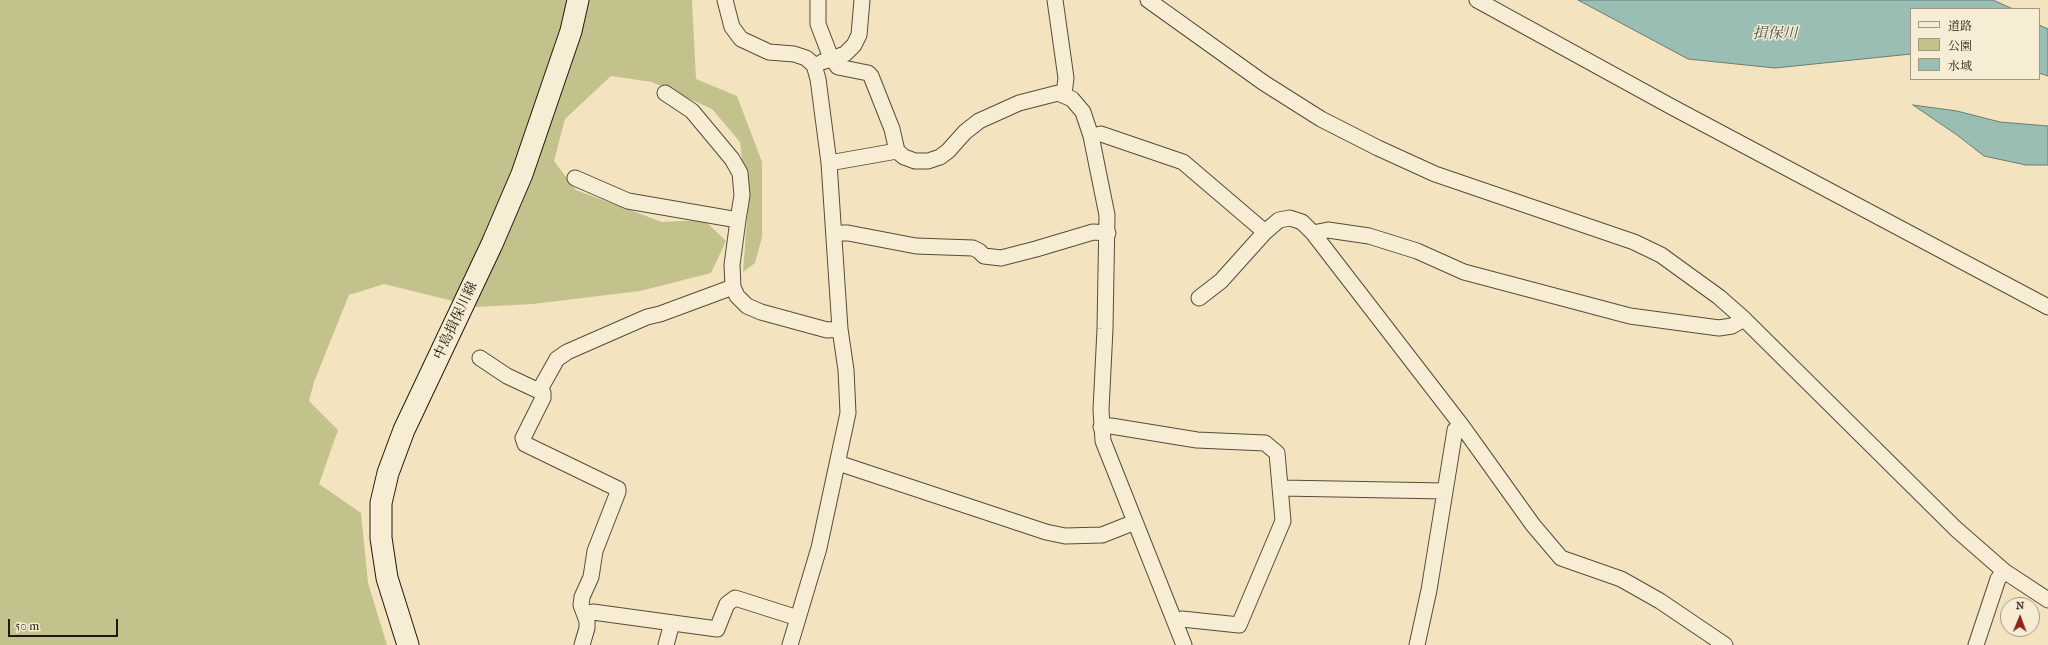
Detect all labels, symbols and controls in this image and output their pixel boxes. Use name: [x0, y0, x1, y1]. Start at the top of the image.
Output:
legend: [1910, 8, 2040, 80]
text: 道路: [1948, 19, 1972, 33]
water label: 揖保川: [1753, 25, 1797, 43]
text: 公園: [1948, 39, 1972, 53]
text: 水域: [1948, 59, 1972, 73]
street label: 中島揖保川線: [431, 279, 481, 363]
north arrow: [2000, 597, 2040, 637]
text: N: [2016, 599, 2024, 612]
scale bar: [10, 611, 120, 637]
text: 50 m: [15, 619, 39, 633]

